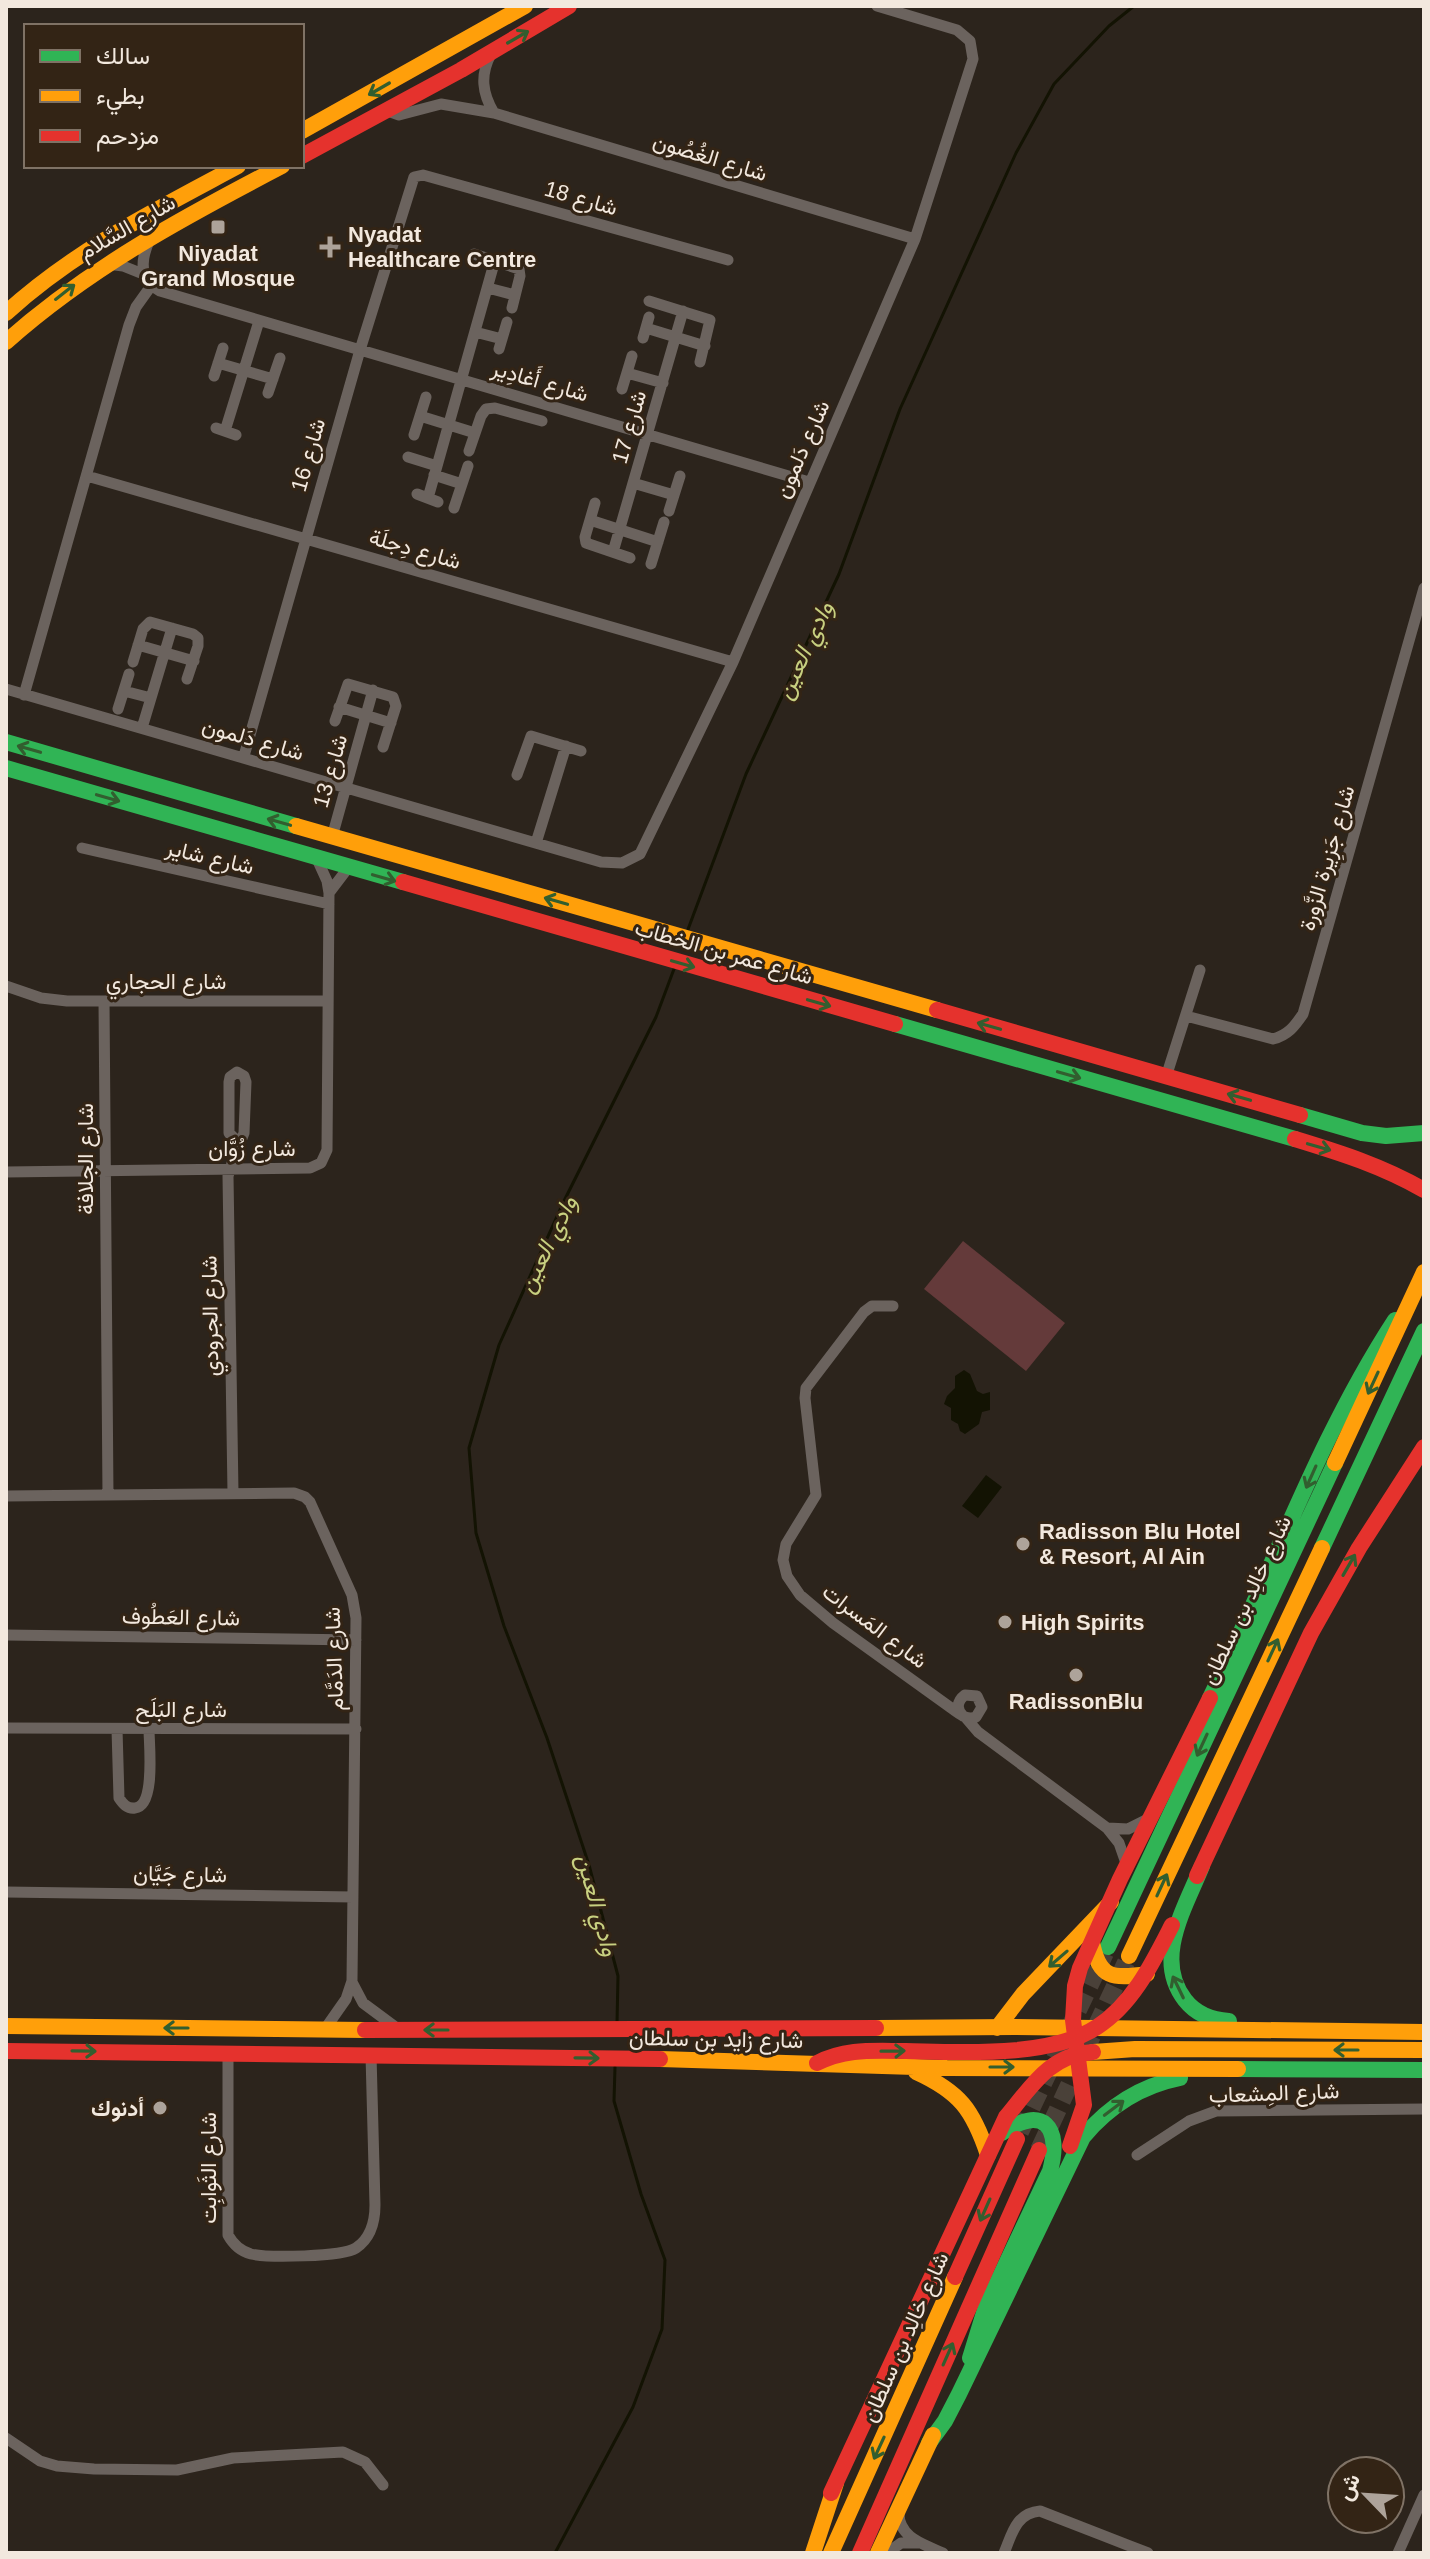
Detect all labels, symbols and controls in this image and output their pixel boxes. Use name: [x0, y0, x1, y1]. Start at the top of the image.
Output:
legend: [24, 24, 304, 168]
one-way arrow: [505, 29, 529, 44]
text: سالك: [96, 42, 150, 69]
one-way arrow: [368, 81, 391, 97]
text: بطيء: [96, 82, 145, 115]
text: مزدحم: [96, 122, 159, 152]
street label: شارع الغُصُون: [649, 128, 770, 188]
street label: شارع 18: [541, 176, 620, 222]
street label: شارع السَّلام: [75, 189, 180, 266]
marker: Niyadat Grand Mosque: [209, 218, 227, 236]
place label: Nyadat Healthcare Centre: [348, 222, 536, 272]
marker: Nyadat Healthcare Centre: [319, 236, 341, 258]
place label: Niyadat Grand Mosque: [141, 241, 295, 291]
one-way arrow: [54, 283, 75, 300]
street label: شارع أَغادِير: [487, 352, 592, 409]
street label: شارع 17: [607, 388, 653, 467]
street label: شارع دَلمون: [769, 396, 837, 503]
street label: شارع 16: [286, 416, 332, 495]
street label: شارع دِجلَة: [366, 524, 464, 576]
water label: وادي العين: [770, 597, 844, 706]
street label: شارع دَلمون: [199, 713, 307, 767]
street label: شارع 13: [308, 732, 354, 811]
one-way arrow: [17, 741, 42, 755]
street label: شارع جَزِيرة الزَّورة: [1294, 783, 1364, 935]
one-way arrow: [94, 791, 120, 806]
one-way arrow: [266, 814, 292, 829]
street label: شارع شاير: [162, 835, 256, 881]
one-way arrow: [371, 871, 397, 886]
one-way arrow: [543, 892, 569, 907]
street label: شارع عمر بن الخطاب: [632, 915, 816, 991]
one-way arrow: [670, 957, 696, 972]
street label: شارع الحجاري: [106, 969, 226, 1000]
one-way arrow: [806, 996, 832, 1011]
one-way arrow: [977, 1018, 1003, 1033]
one-way arrow: [1056, 1069, 1081, 1083]
one-way arrow: [1227, 1089, 1253, 1104]
street label: شارع الجلافة: [73, 1103, 100, 1215]
street label: شارع زُوَّان: [208, 1136, 296, 1163]
one-way arrow: [1305, 1140, 1331, 1155]
water label: وادي العين: [512, 1191, 588, 1299]
street label: شارع الجرودي: [196, 1255, 230, 1377]
one-way arrow: [1365, 1371, 1380, 1395]
one-way arrow: [1303, 1465, 1318, 1489]
street label: شارع خالِد بن سلطان: [1196, 1512, 1298, 1689]
place label: Radisson Blu Hotel & Resort, Al Ain: [1039, 1519, 1241, 1569]
marker: Radisson Blu Hotel & Resort, Al Ain: [1014, 1535, 1032, 1553]
one-way arrow: [1341, 1554, 1357, 1577]
street label: شارع المَسرات: [817, 1579, 932, 1675]
street label: شارع العَطُوف: [122, 1602, 240, 1633]
street label: شارع الدَمَّام: [320, 1606, 350, 1711]
place label: High Spirits: [1021, 1610, 1144, 1635]
marker: High Spirits: [996, 1613, 1014, 1631]
one-way arrow: [1266, 1638, 1281, 1662]
marker: RadissonBlu: [1067, 1666, 1085, 1684]
place label: RadissonBlu: [1009, 1689, 1143, 1714]
street label: شارع البَلَح: [135, 1697, 227, 1724]
one-way arrow: [1194, 1733, 1209, 1757]
water label: وادي العين: [566, 1851, 625, 1961]
street label: شارع جَيَّان: [133, 1861, 227, 1889]
one-way arrow: [1155, 1873, 1170, 1897]
one-way arrow: [1049, 1950, 1069, 1968]
one-way arrow: [1169, 1976, 1185, 1999]
one-way arrow: [163, 2020, 190, 2036]
one-way arrow: [423, 2022, 450, 2038]
street label: شارع زايد بن سلطان: [629, 2025, 803, 2055]
one-way arrow: [1333, 2042, 1360, 2058]
one-way arrow: [70, 2043, 97, 2059]
one-way arrow: [879, 2043, 906, 2058]
one-way arrow: [573, 2050, 600, 2065]
one-way arrow: [988, 2059, 1015, 2075]
street label: شارع المِشعاب: [1208, 2078, 1340, 2110]
place label: أدنوك: [91, 2096, 144, 2122]
marker: أدنوك: [151, 2099, 169, 2117]
one-way arrow: [1103, 2099, 1124, 2116]
street label: شارع الثَوابِت: [196, 2112, 225, 2224]
one-way arrow: [977, 2198, 992, 2222]
street label: شارع خالِد بن سلطان: [856, 2248, 956, 2427]
one-way arrow: [941, 2342, 956, 2366]
one-way arrow: [871, 2435, 886, 2459]
north arrow: [1326, 2455, 1406, 2535]
text: ش: [1331, 2469, 1366, 2504]

